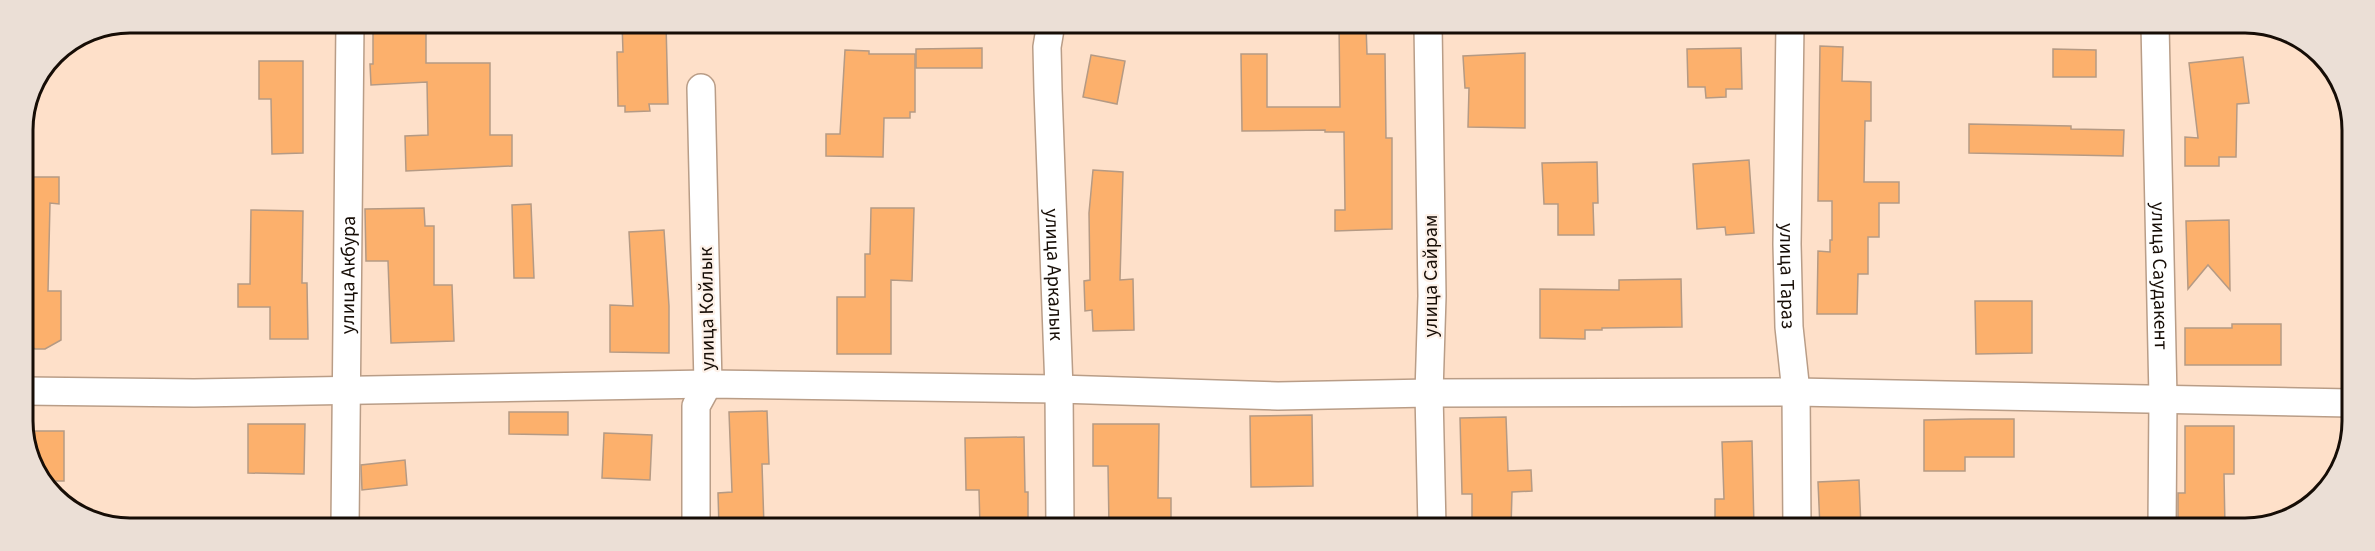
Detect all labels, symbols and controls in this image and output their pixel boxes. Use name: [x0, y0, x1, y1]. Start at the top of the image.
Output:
street label: улица Саудакент: [2144, 202, 2175, 350]
street label: улица Аркалык: [1037, 208, 1070, 341]
street label: улица Сайрам: [1417, 215, 1445, 337]
street label: улица Акбура: [334, 216, 363, 334]
street label: улица Тараз: [1772, 223, 1802, 329]
street label: улица Койлык: [692, 247, 722, 371]

